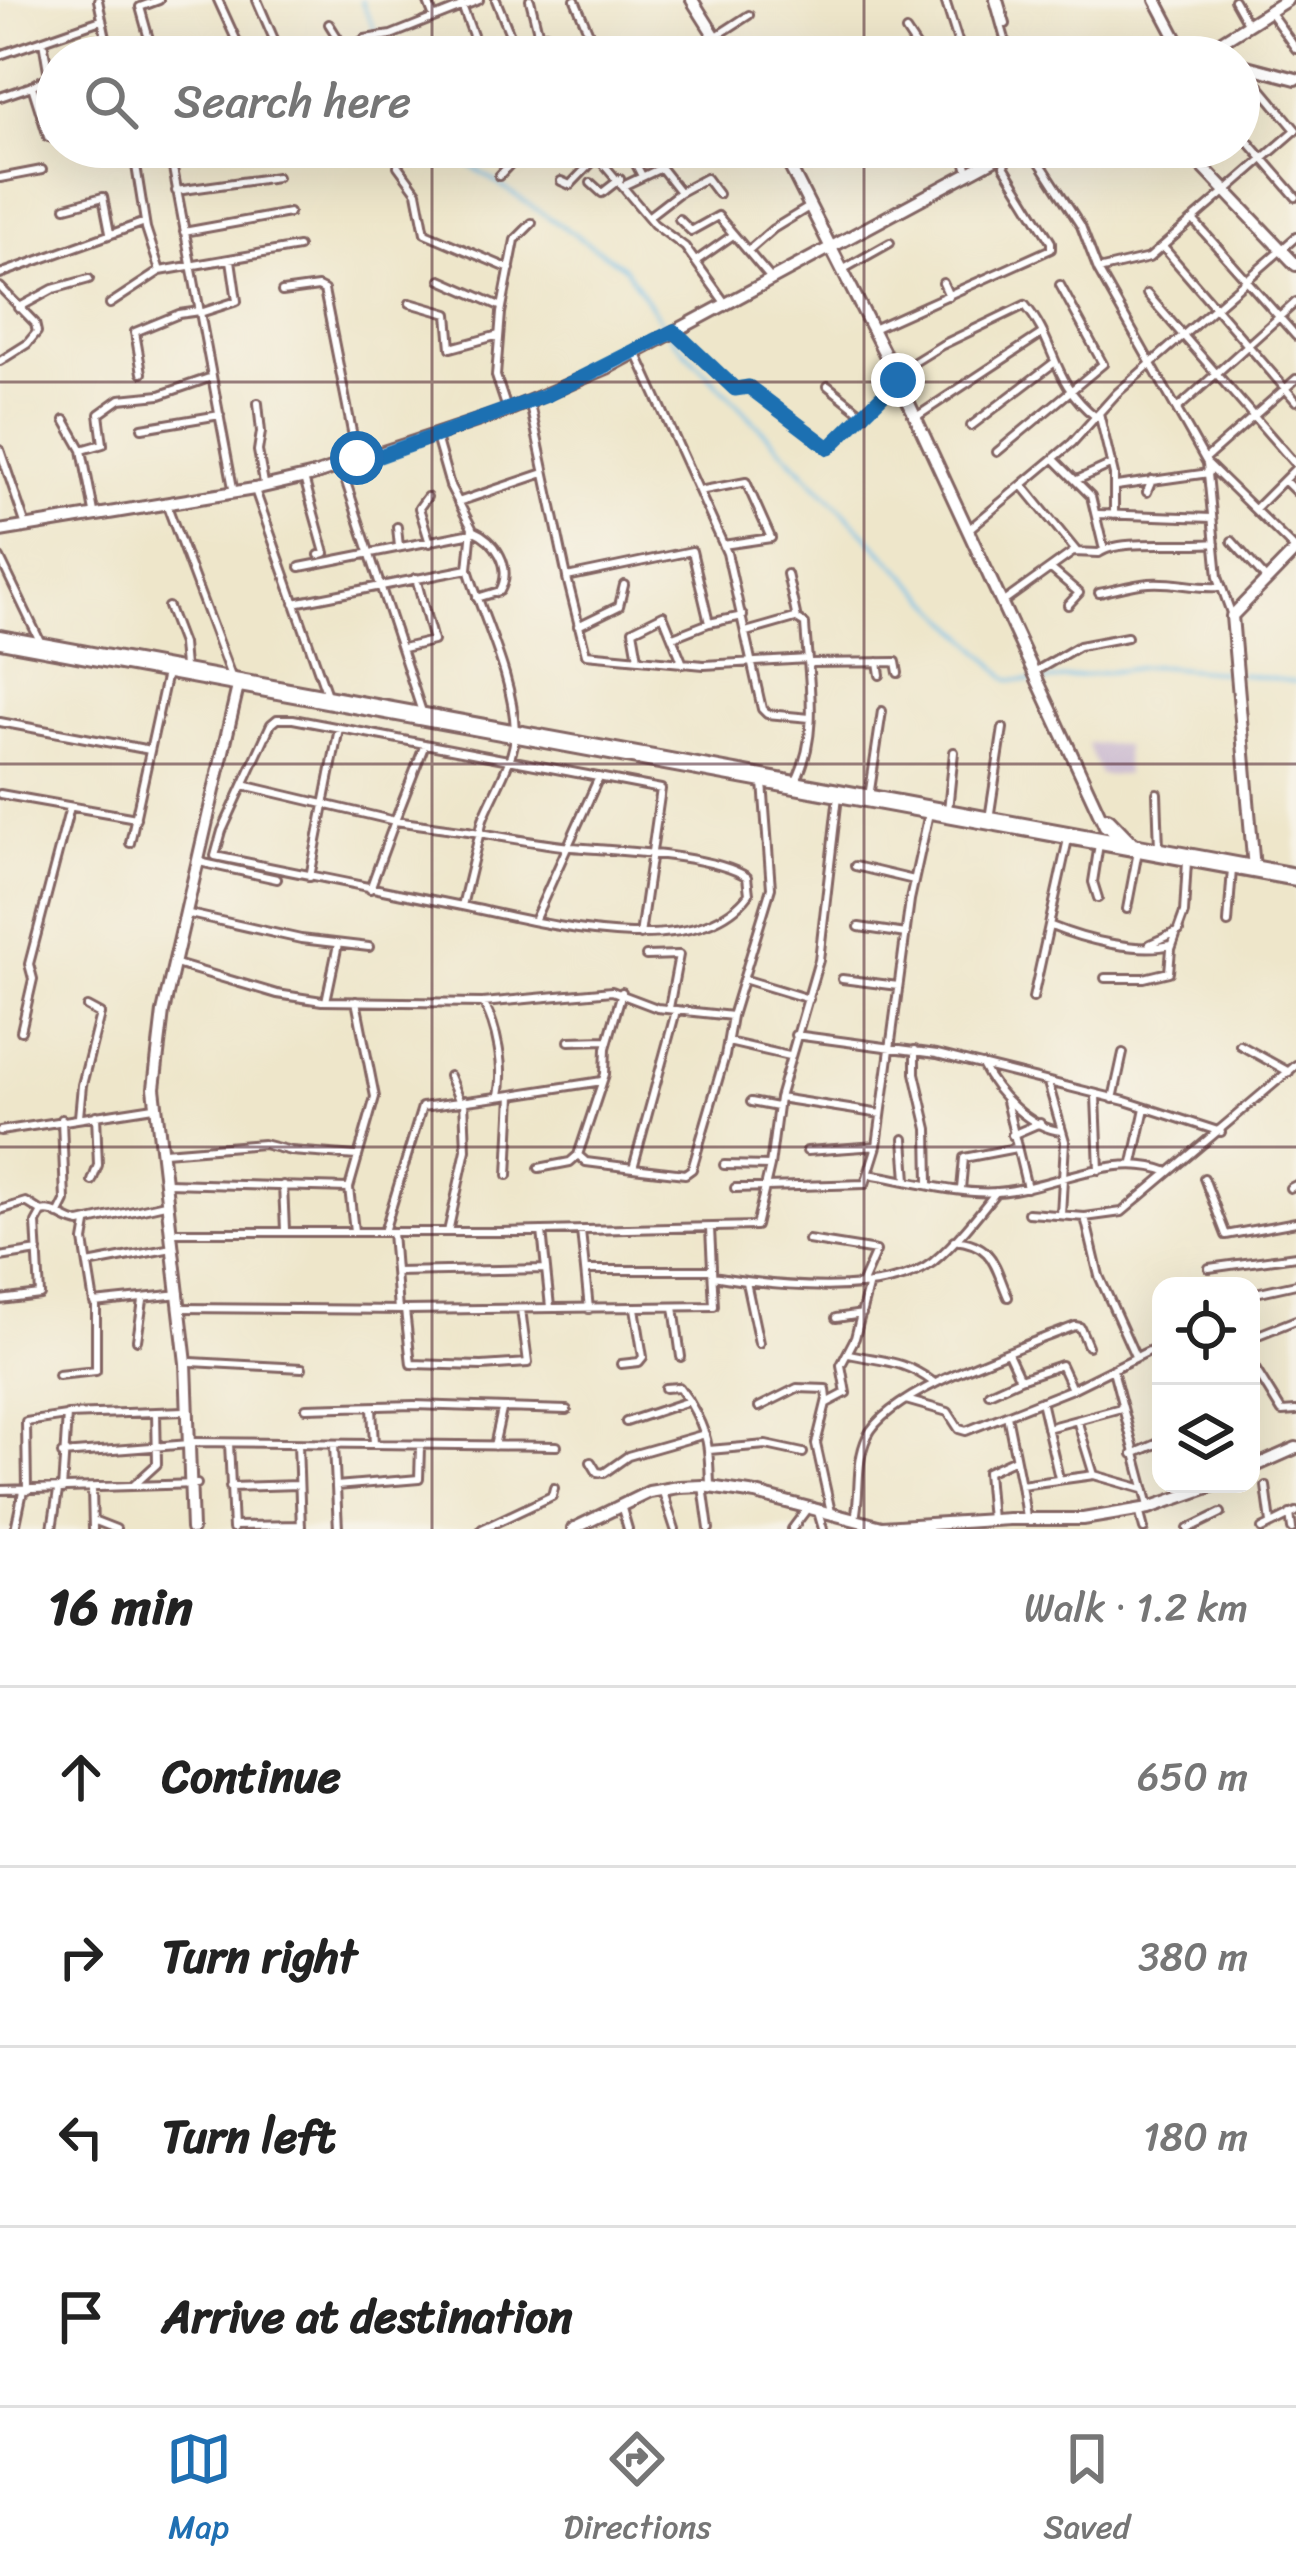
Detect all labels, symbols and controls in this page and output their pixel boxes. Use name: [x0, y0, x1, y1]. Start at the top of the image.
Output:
search box: [36, 36, 1260, 168]
text: Search here: [174, 62, 411, 142]
icon: search: [78, 69, 144, 135]
route end: [871, 353, 925, 407]
route start: [330, 431, 384, 485]
map controls: [1152, 1277, 1260, 1493]
button: locate: [1152, 1277, 1260, 1385]
button: layers: [1152, 1385, 1260, 1493]
text: 16 min: [48, 1562, 193, 1652]
text: Walk · 1.2 km: [1024, 1573, 1248, 1642]
text: Continue: [162, 1737, 341, 1817]
text: 650 m: [1137, 1742, 1248, 1811]
icon: ahead: [48, 1744, 114, 1810]
text: Turn right: [162, 1917, 357, 1997]
text: 380 m: [1138, 1922, 1248, 1991]
icon: right: [48, 1924, 114, 1990]
text: Turn left: [162, 2097, 335, 2177]
text: 180 m: [1143, 2102, 1248, 2171]
icon: left: [48, 2104, 114, 2170]
text: Arrive at destination: [162, 2277, 572, 2357]
icon: arrive: [48, 2284, 114, 2350]
tab: Map: [166, 2426, 232, 2556]
tab: Directions: [564, 2426, 711, 2556]
tab: Saved: [1043, 2426, 1130, 2556]

